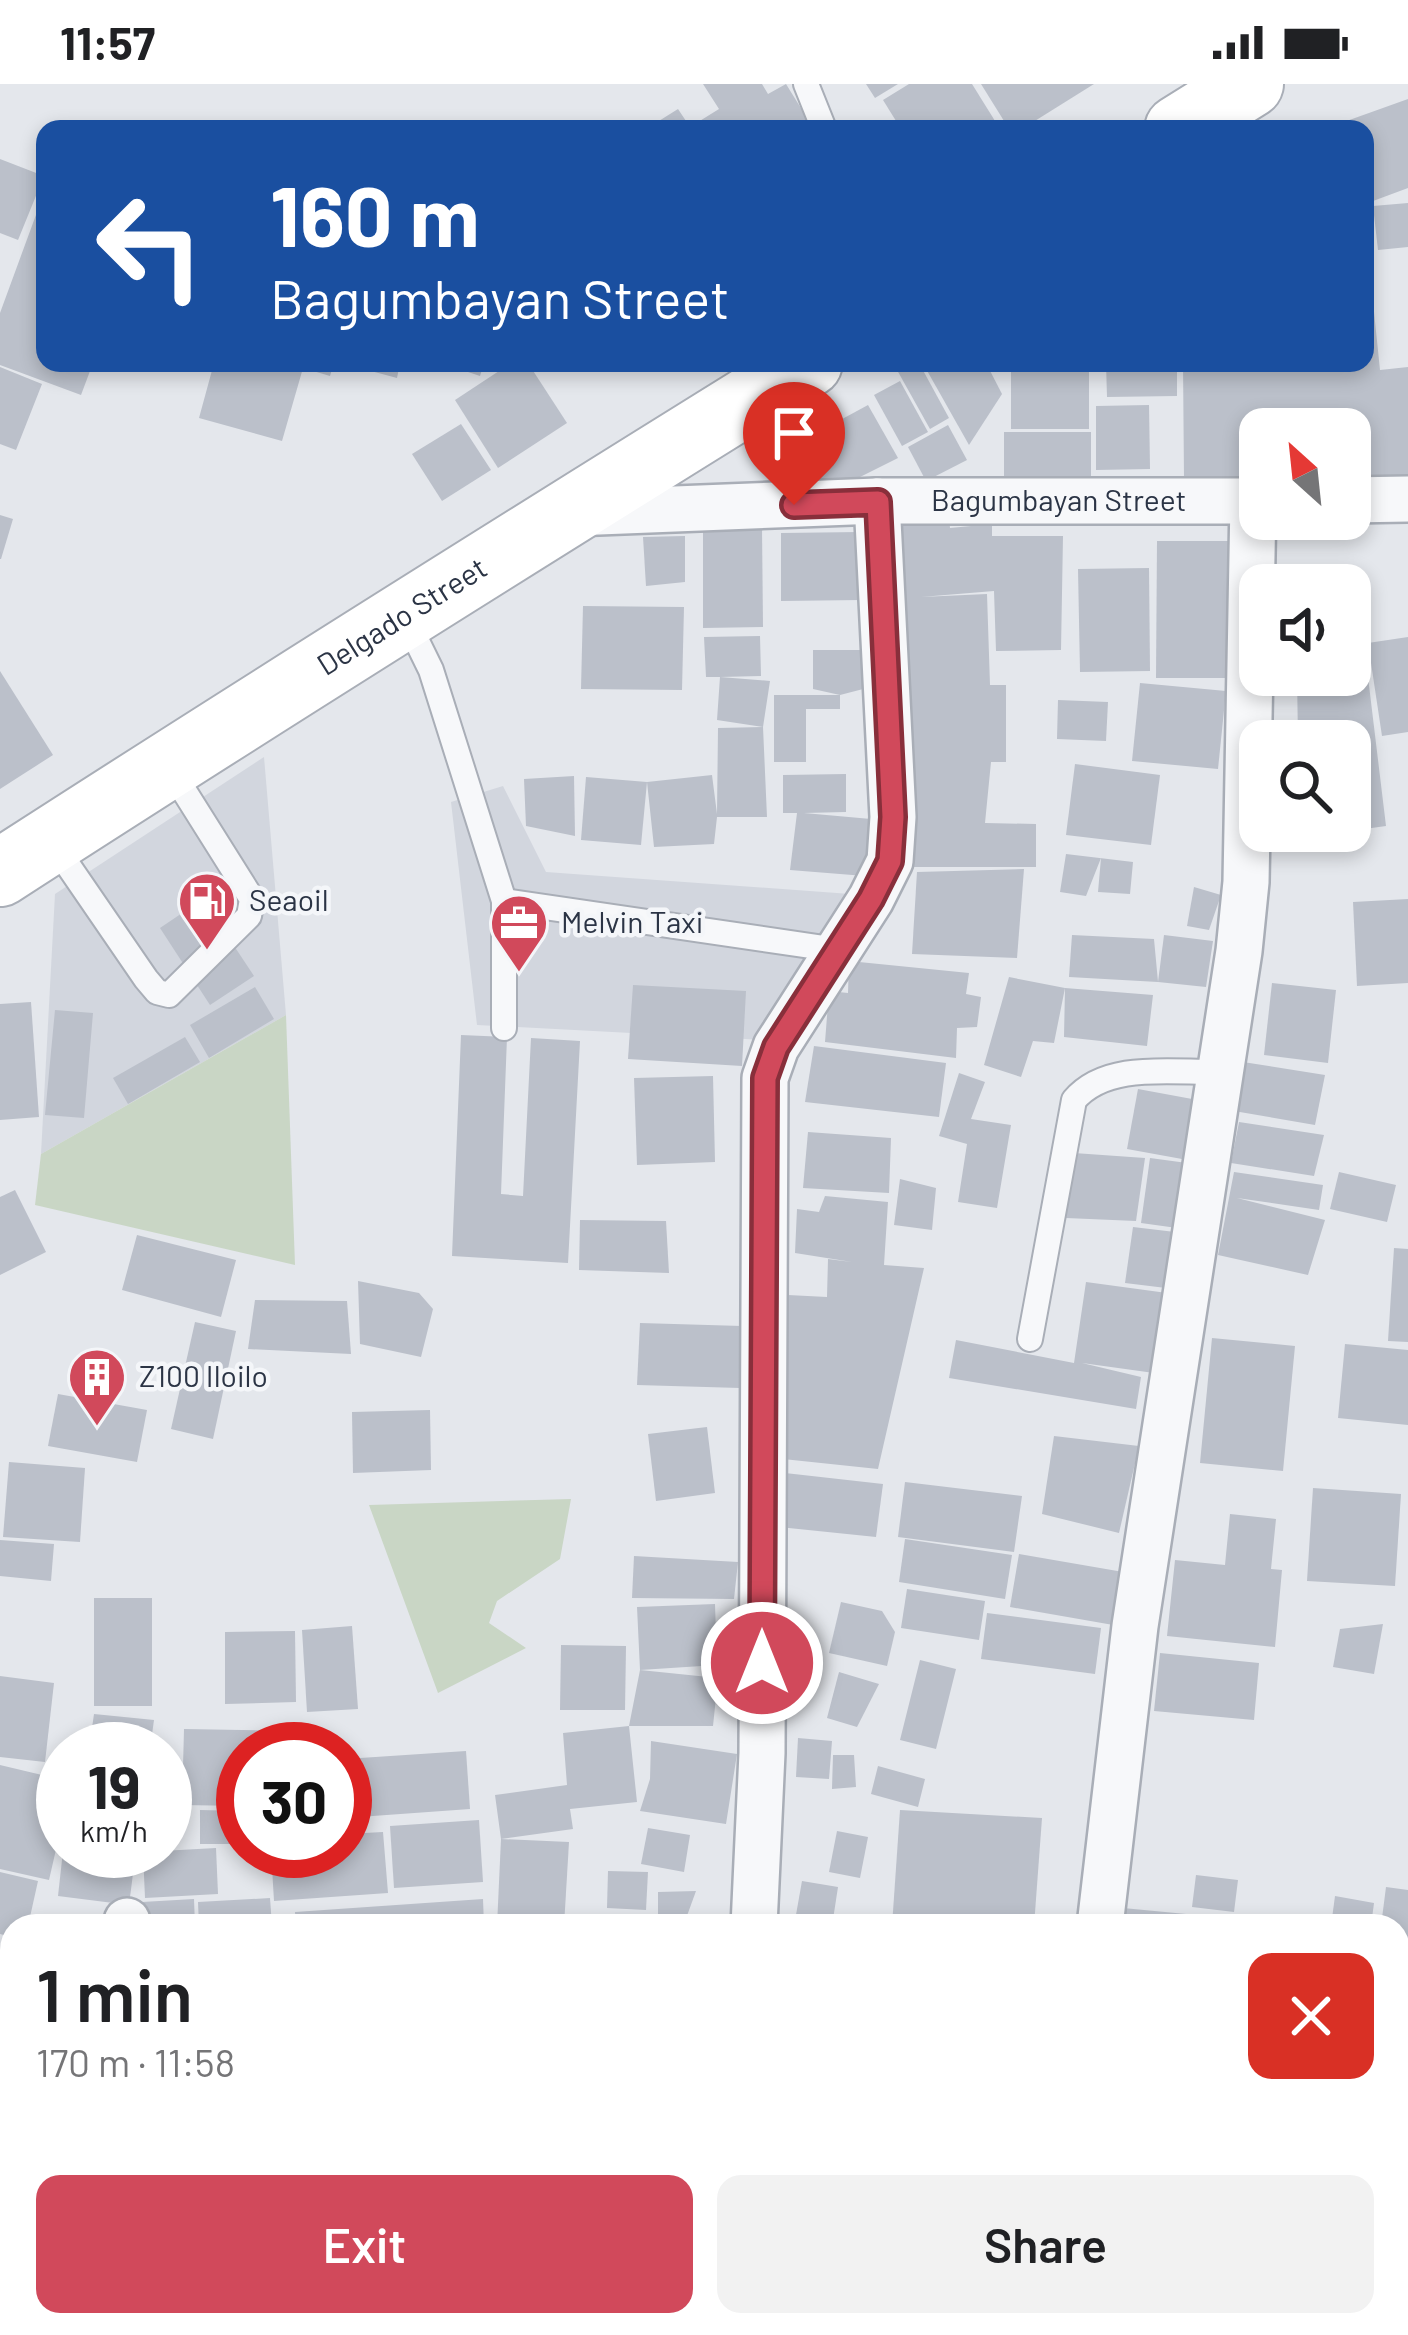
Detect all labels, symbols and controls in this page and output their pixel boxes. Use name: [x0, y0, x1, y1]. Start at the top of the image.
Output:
text: 11:57: [60, 15, 155, 69]
text: 160 m: [270, 163, 480, 264]
icon: left: [72, 168, 228, 324]
text: Bagumbayan Street: [270, 265, 730, 330]
pin: [743, 382, 845, 505]
icon: arrive: [761, 400, 827, 466]
north arrow: [1239, 408, 1371, 540]
map controls: [1239, 408, 1371, 852]
street label: Bagumbayan Street: [931, 481, 1186, 517]
street label: Delgado Street: [310, 548, 493, 682]
button: sound: [1239, 564, 1371, 696]
button: search: [1239, 720, 1371, 852]
fuel station icon: Seaoil: [176, 870, 238, 952]
place label: Seaoil: [249, 881, 329, 917]
office icon: Melvin Taxi: [488, 892, 550, 974]
place label: Melvin Taxi: [561, 903, 703, 939]
building icon: Z100 Iloilo: [66, 1346, 128, 1428]
place label: Z100 Iloilo: [139, 1357, 268, 1393]
position arrow: [699, 1600, 825, 1726]
speed limit sign: 30: [216, 1722, 372, 1878]
text: 19: [87, 1749, 141, 1821]
text: km/h: [80, 1812, 148, 1848]
text: 1 min: [36, 1950, 193, 2036]
button: close: [1248, 1953, 1374, 2079]
text: 170 m · 11:58: [36, 2038, 235, 2085]
button: Exit: [36, 2175, 693, 2313]
button: Share: [717, 2175, 1374, 2313]

